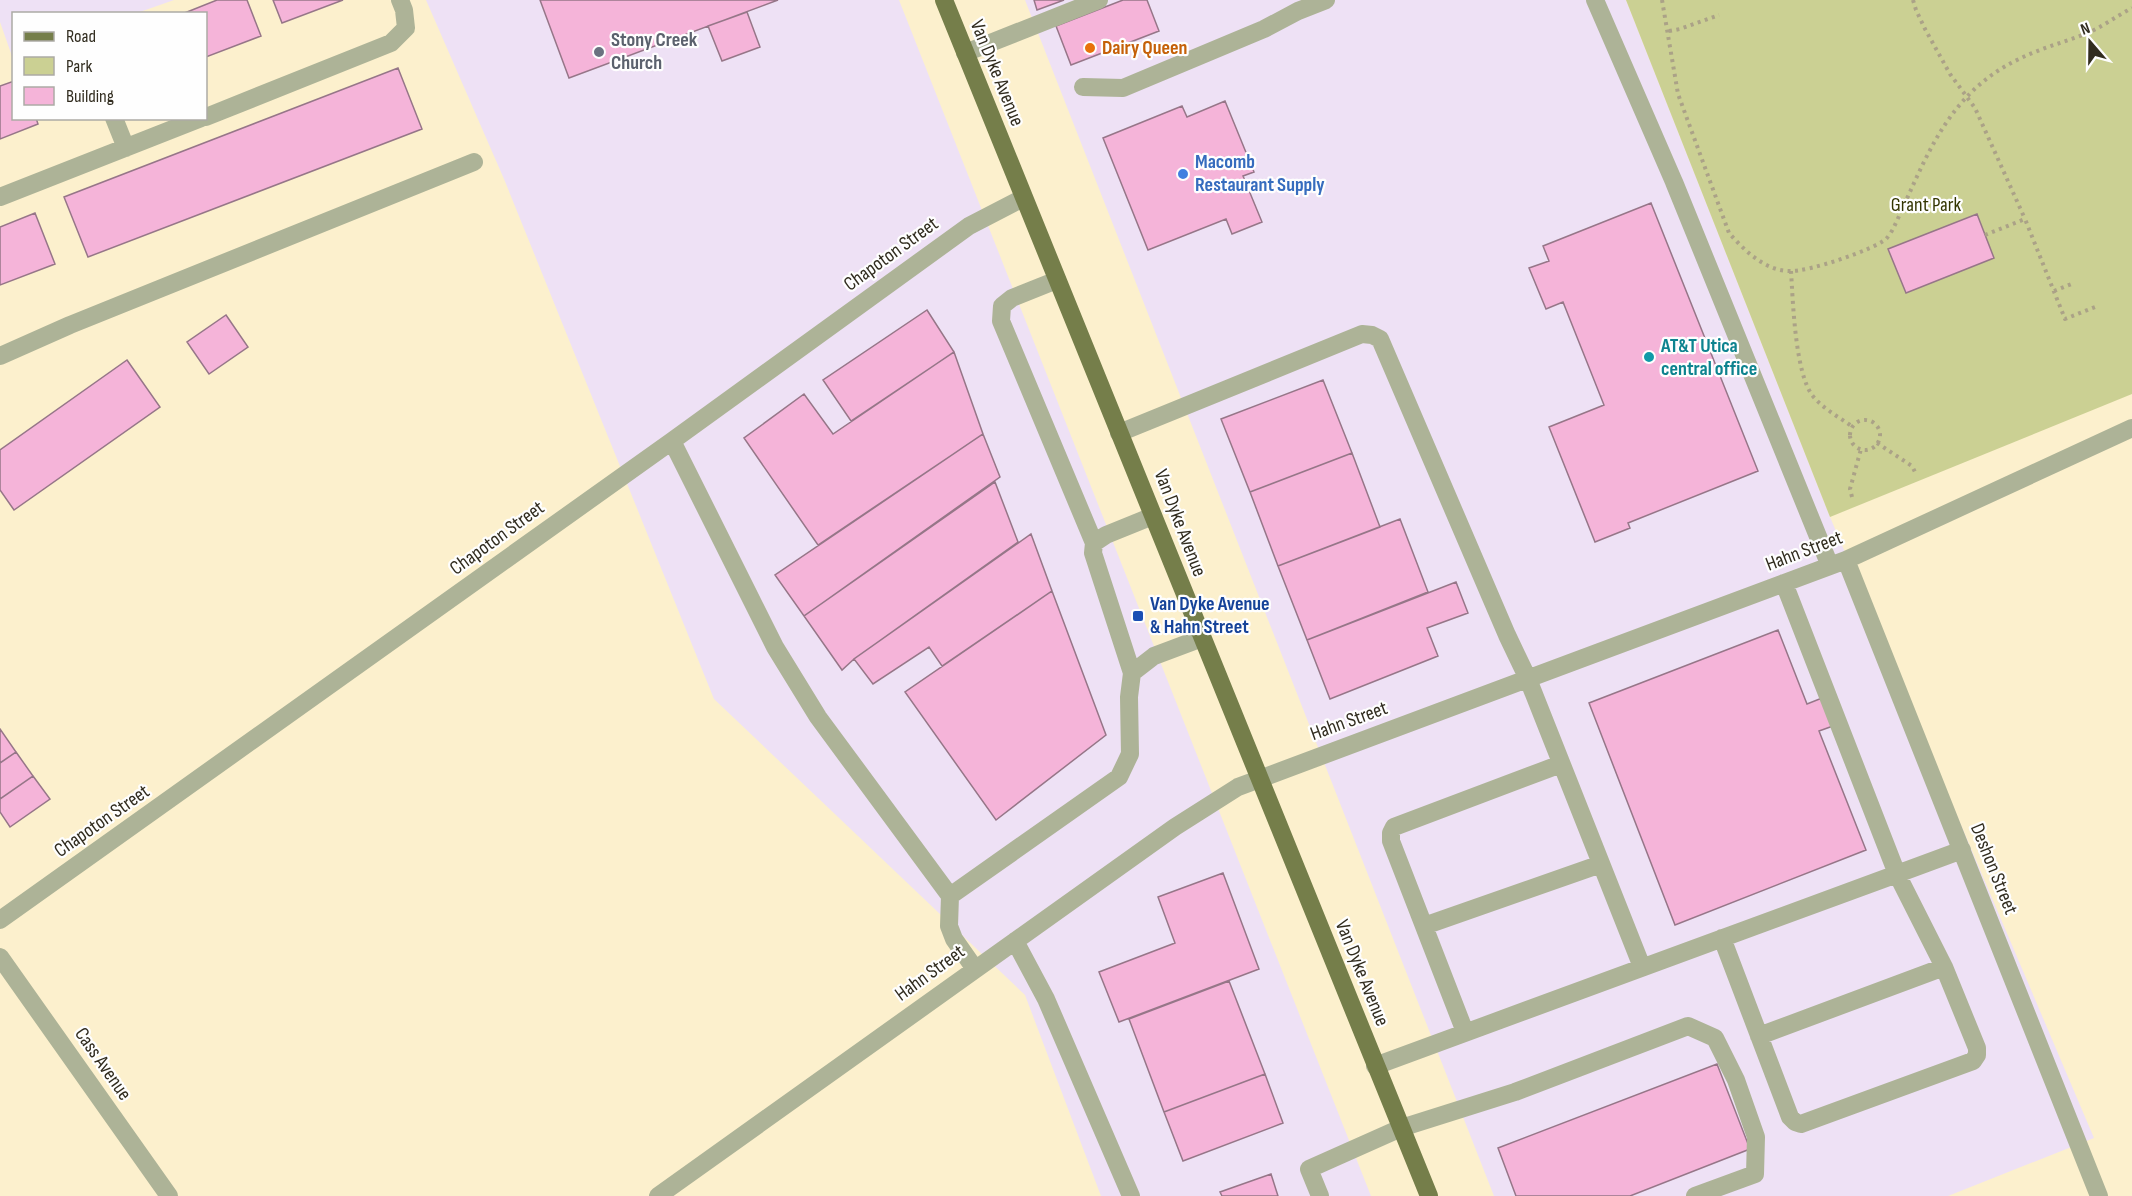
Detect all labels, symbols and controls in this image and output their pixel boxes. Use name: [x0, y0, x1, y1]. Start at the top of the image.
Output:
legend: [12, 12, 207, 120]
north arrow: [2060, 12, 2120, 72]
street label: Van Dyke Avenue: [965, 16, 1029, 130]
text: N: [2078, 19, 2093, 40]
text: Road: [66, 26, 96, 47]
place label: Stony Creek Church: [611, 28, 698, 75]
place label: Dairy Queen: [1102, 36, 1187, 60]
marker: Dairy Queen: [1083, 41, 1097, 55]
marker: Stony Creek Church: [592, 45, 606, 59]
text: Park: [66, 56, 92, 77]
text: Building: [66, 86, 114, 107]
place label: Macomb Restaurant Supply: [1195, 150, 1325, 197]
marker: Macomb Restaurant Supply: [1176, 167, 1190, 181]
park label: Grant Park: [1891, 193, 1962, 217]
street label: Chapoton Street: [839, 212, 943, 296]
place label: AT&T Utica central office: [1660, 334, 1757, 381]
marker: AT&T Utica central office: [1642, 350, 1656, 364]
street label: Van Dyke Avenue: [1149, 466, 1211, 580]
street label: Chapoton Street: [445, 496, 549, 580]
street label: Hahn Street: [1762, 525, 1846, 577]
place label: Van Dyke Avenue & Hahn Street: [1150, 592, 1270, 639]
marker: Van Dyke Avenue & Hahn Street: [1131, 609, 1145, 623]
street label: Hahn Street: [1307, 696, 1391, 746]
street label: Chapoton Street: [50, 779, 154, 863]
street label: Deshon Street: [1965, 820, 2023, 918]
street label: Van Dyke Avenue: [1330, 916, 1394, 1030]
street label: Hahn Street: [890, 940, 970, 1006]
street label: Cass Avenue: [69, 1023, 137, 1105]

